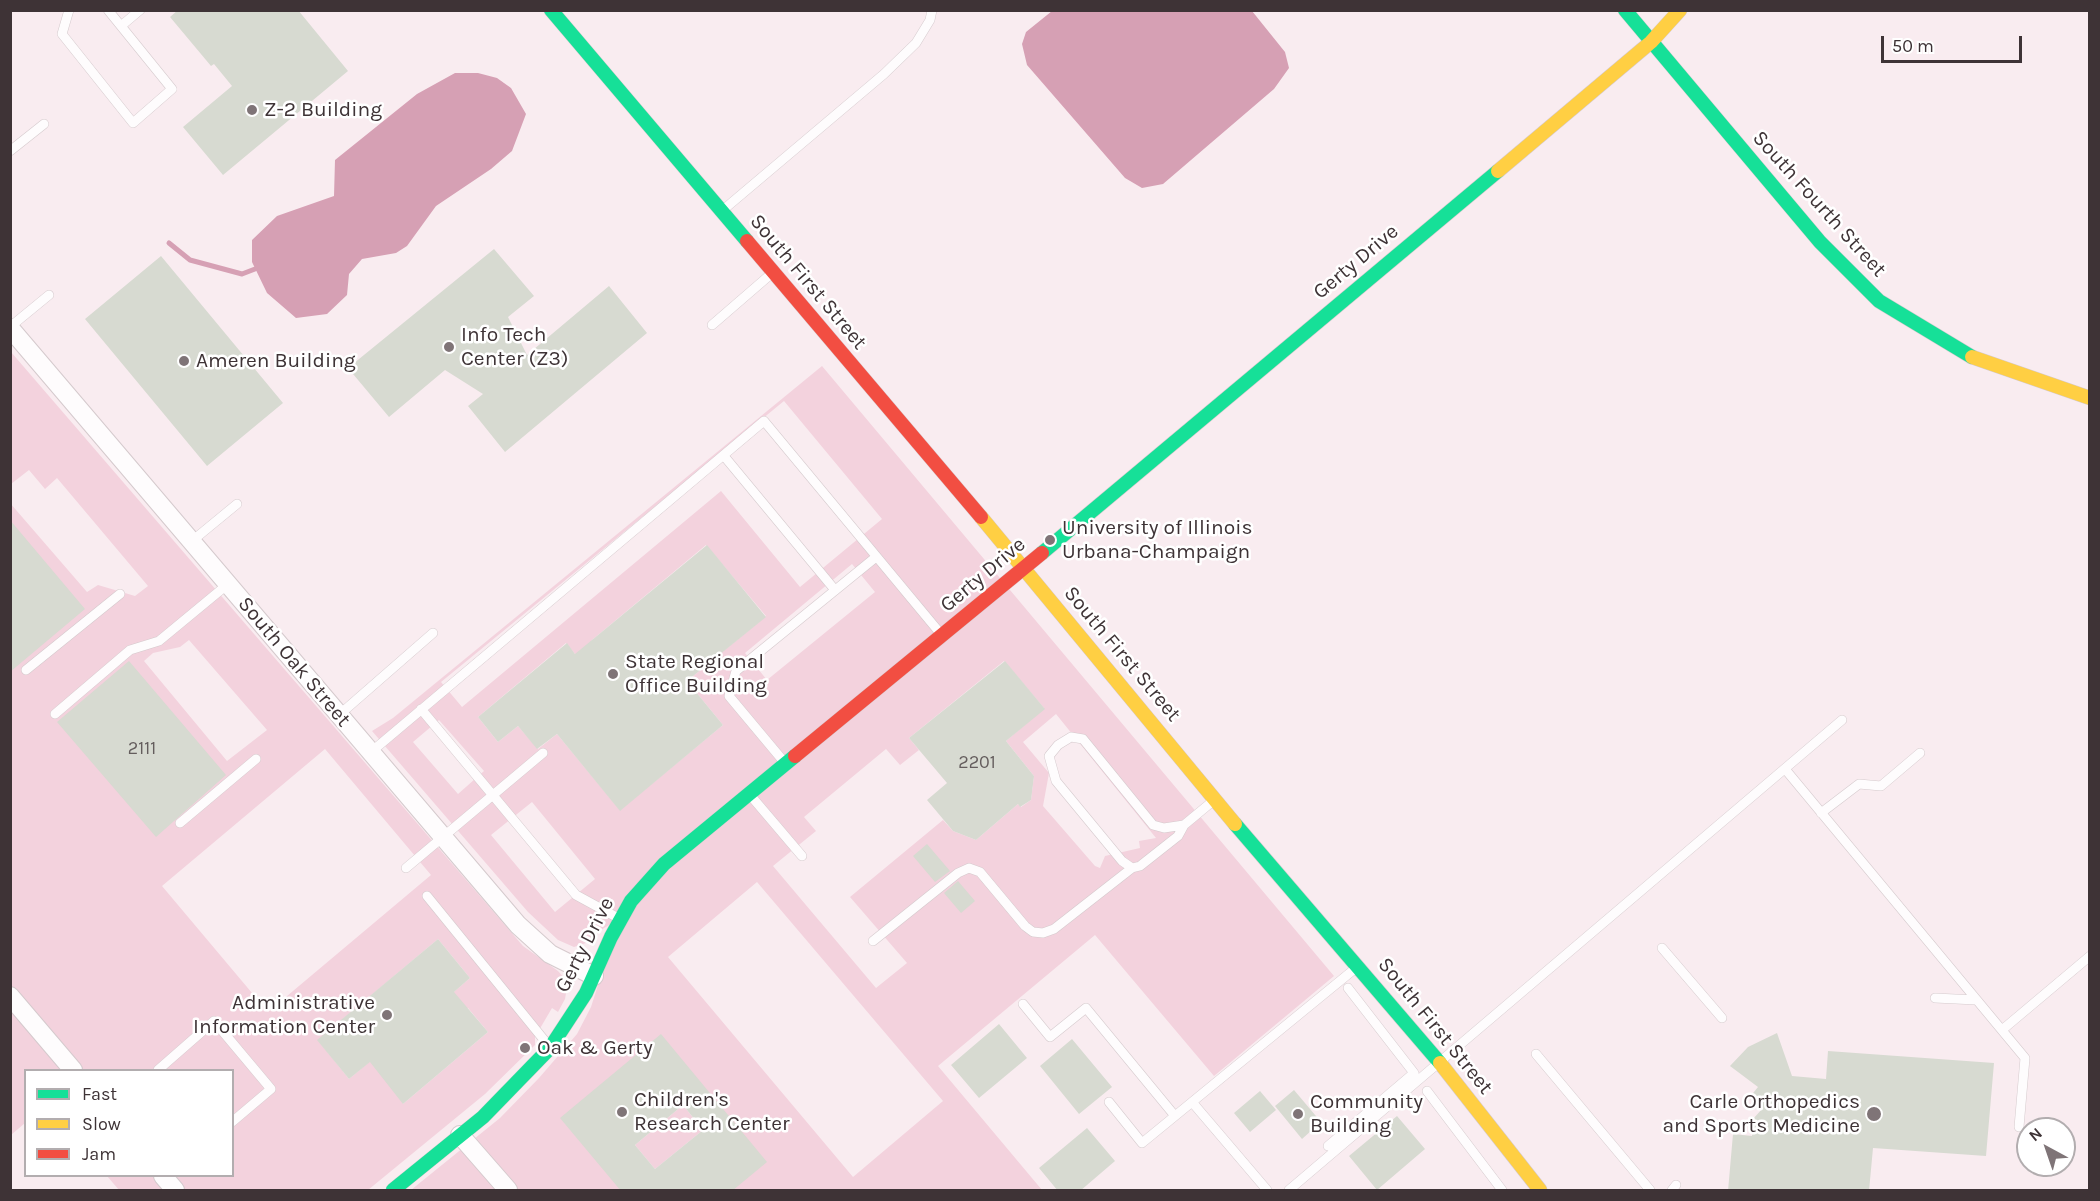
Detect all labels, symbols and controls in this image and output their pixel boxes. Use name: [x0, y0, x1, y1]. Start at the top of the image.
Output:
scale bar: [1884, 24, 2025, 62]
text: 50 m: [1892, 35, 1934, 57]
place label: Z-2 Building: [264, 97, 382, 123]
marker: Z-2 Building: [245, 103, 259, 117]
street label: South Fourth Street: [1747, 126, 1891, 282]
street label: South First Street: [744, 209, 872, 355]
street label: Gerty Drive: [1308, 219, 1404, 305]
place label: Info Tech Center (Z3): [461, 322, 568, 372]
marker: Info Tech Center (Z3): [442, 340, 456, 354]
place label: Ameren Building: [196, 348, 356, 374]
marker: Ameren Building: [177, 354, 191, 368]
place label: University of Illinois Urbana-Champaign: [1062, 515, 1253, 565]
street label: Gerty Drive: [935, 532, 1031, 618]
marker: University of Illinois Urbana-Champaign: [1043, 533, 1057, 547]
street label: South First Street: [1058, 581, 1186, 727]
street label: South Oak Street: [232, 592, 356, 732]
place label: State Regional Office Building: [625, 649, 767, 699]
marker: State Regional Office Building: [606, 667, 620, 681]
house number: 2111: [128, 738, 156, 760]
house number: 2201: [958, 752, 996, 774]
street label: Gerty Drive: [550, 893, 620, 997]
street label: South First Street: [1372, 952, 1498, 1100]
place label: Administrative Information Center: [193, 990, 375, 1040]
marker: Administrative Information Center: [380, 1008, 394, 1022]
place label: Oak & Gerty: [537, 1035, 653, 1061]
marker: Oak & Gerty: [518, 1041, 532, 1055]
legend: [24, 1069, 234, 1177]
text: Fast: [82, 1083, 117, 1105]
place label: Children's Research Center: [634, 1087, 790, 1137]
place label: Community Building: [1310, 1089, 1423, 1139]
place label: Carle Orthopedics and Sports Medicine: [1663, 1089, 1860, 1139]
marker: Children's Research Center: [615, 1105, 629, 1119]
marker: Carle Orthopedics and Sports Medicine: [1865, 1105, 1883, 1123]
marker: Community Building: [1291, 1107, 1305, 1121]
text: Slow: [82, 1113, 121, 1135]
north arrow: [2016, 1117, 2076, 1177]
text: N: [2025, 1123, 2046, 1145]
text: Jam: [82, 1143, 116, 1165]

